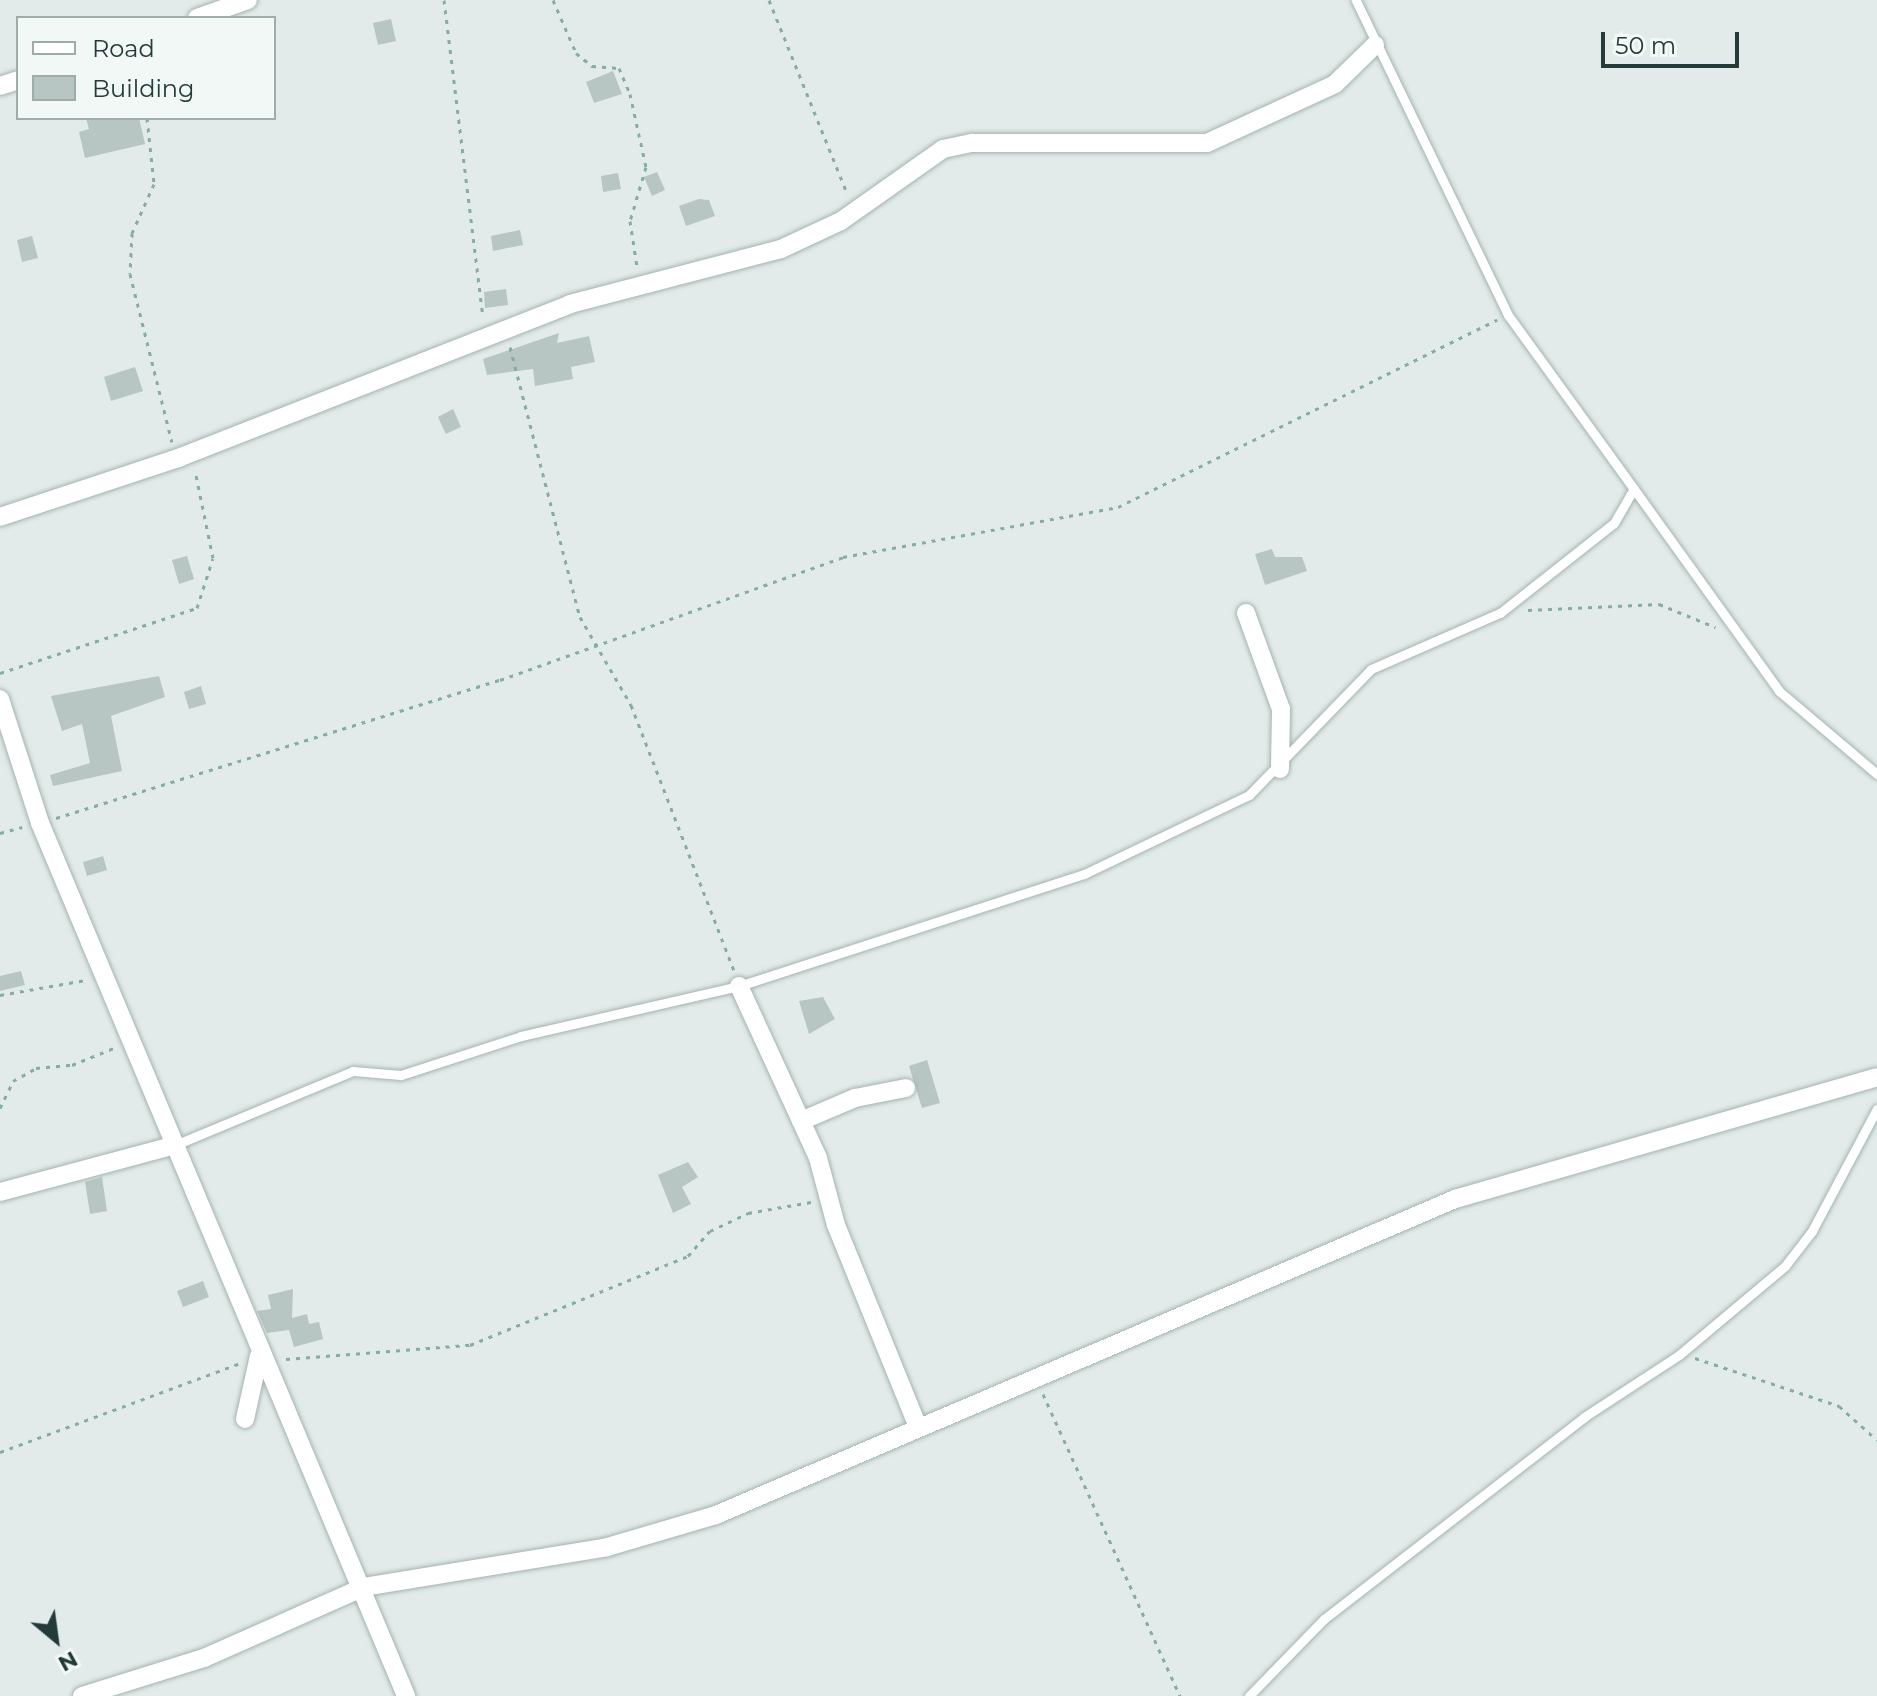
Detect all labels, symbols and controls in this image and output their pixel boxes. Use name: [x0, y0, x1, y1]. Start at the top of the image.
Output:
legend: [16, 16, 276, 120]
scale bar: [1605, 16, 1743, 66]
text: 50 m: [1615, 31, 1676, 60]
text: Road: [92, 34, 155, 63]
text: Building: [92, 74, 195, 103]
north arrow: [16, 1600, 96, 1680]
text: N: [54, 1645, 82, 1678]

